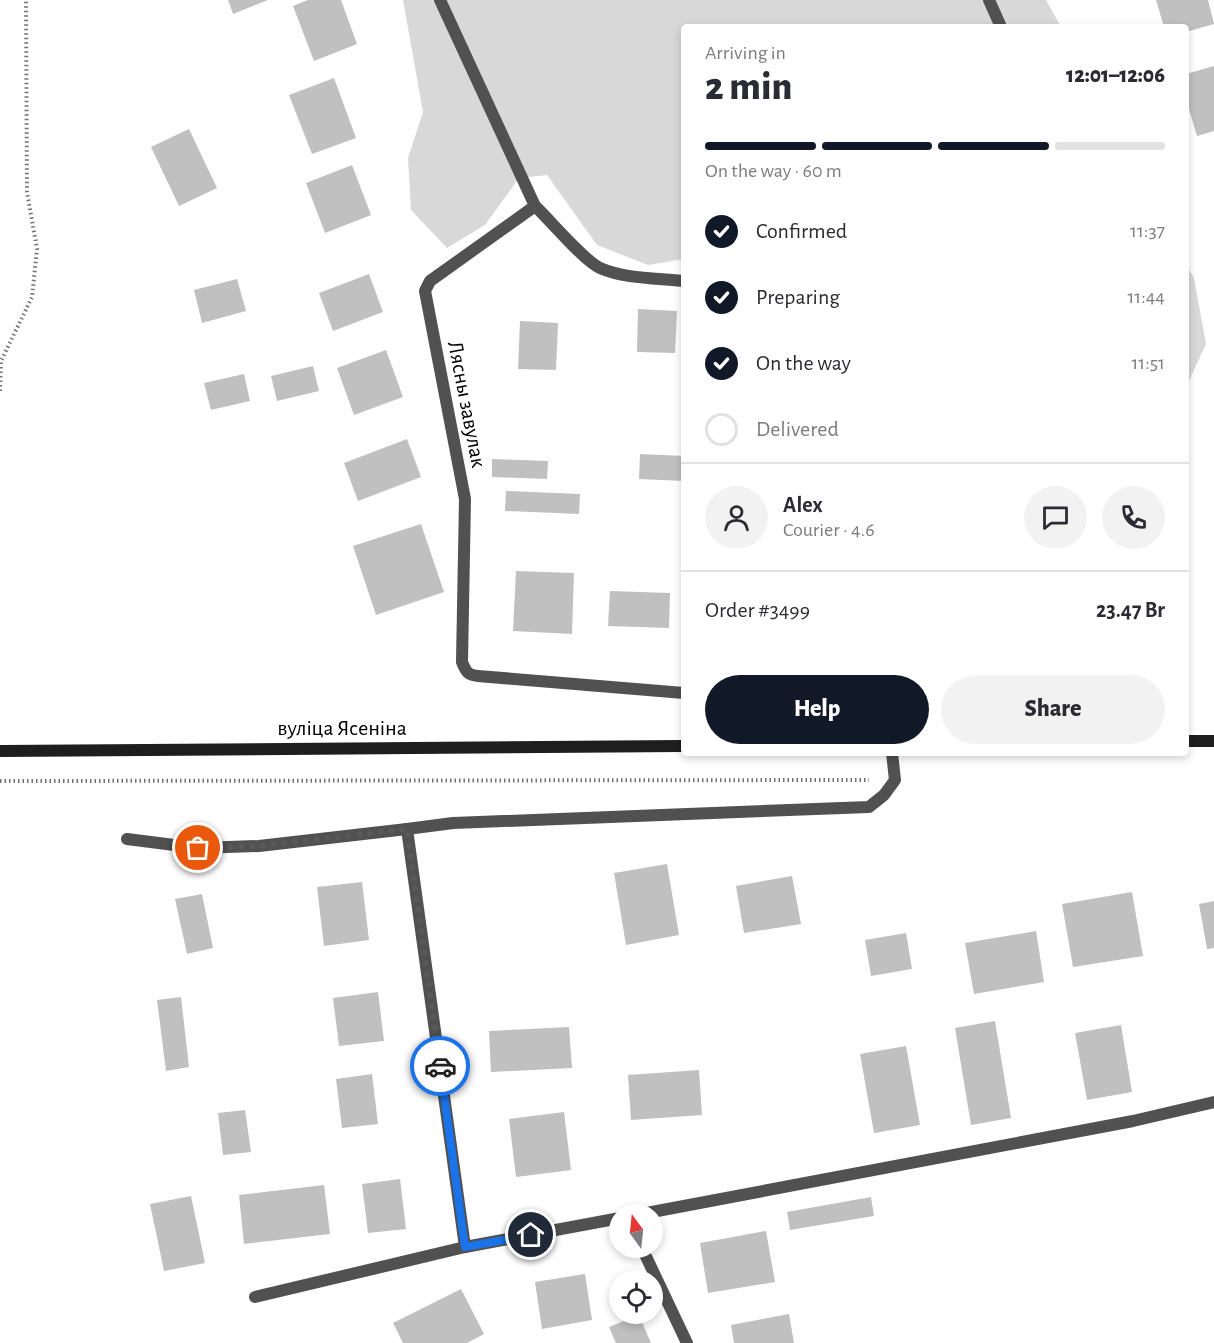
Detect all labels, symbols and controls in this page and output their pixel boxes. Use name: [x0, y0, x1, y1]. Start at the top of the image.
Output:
text: Arriving in: [705, 43, 786, 63]
text: 12:01–12:06: [1066, 64, 1165, 86]
text: 2 min: [705, 68, 792, 107]
text: On the way · 60 m: [705, 161, 842, 181]
icon: check: [705, 215, 738, 248]
text: Confirmed: [756, 220, 847, 242]
text: 11:37: [1130, 221, 1165, 241]
icon: check: [705, 281, 738, 314]
text: Preparing: [756, 286, 840, 308]
text: 11:44: [1127, 287, 1165, 307]
street label: Лясны завулак: [444, 339, 490, 469]
icon: check: [705, 347, 738, 380]
text: On the way: [756, 352, 851, 374]
text: 11:51: [1131, 353, 1165, 373]
text: Delivered: [756, 418, 839, 440]
button: person: [705, 486, 768, 549]
button: chat: [1024, 486, 1087, 549]
button: phone: [1102, 486, 1165, 549]
text: Alex: [783, 494, 823, 516]
text: Courier · 4.6: [783, 520, 875, 540]
text: Order #3499: [705, 599, 810, 621]
text: 23.47 Br: [1096, 599, 1165, 621]
button: Help: [705, 675, 929, 744]
button: Share: [941, 675, 1165, 744]
street label: вуліца Ясеніна: [277, 717, 407, 739]
pin: [172, 822, 223, 873]
icon: bag: [181, 831, 214, 864]
courier: [410, 1036, 470, 1096]
icon: car: [424, 1050, 457, 1083]
north arrow: [609, 1204, 663, 1258]
map controls: [609, 1204, 663, 1324]
pin: [505, 1209, 556, 1260]
icon: home: [514, 1218, 547, 1251]
button: locate: [609, 1270, 663, 1324]

